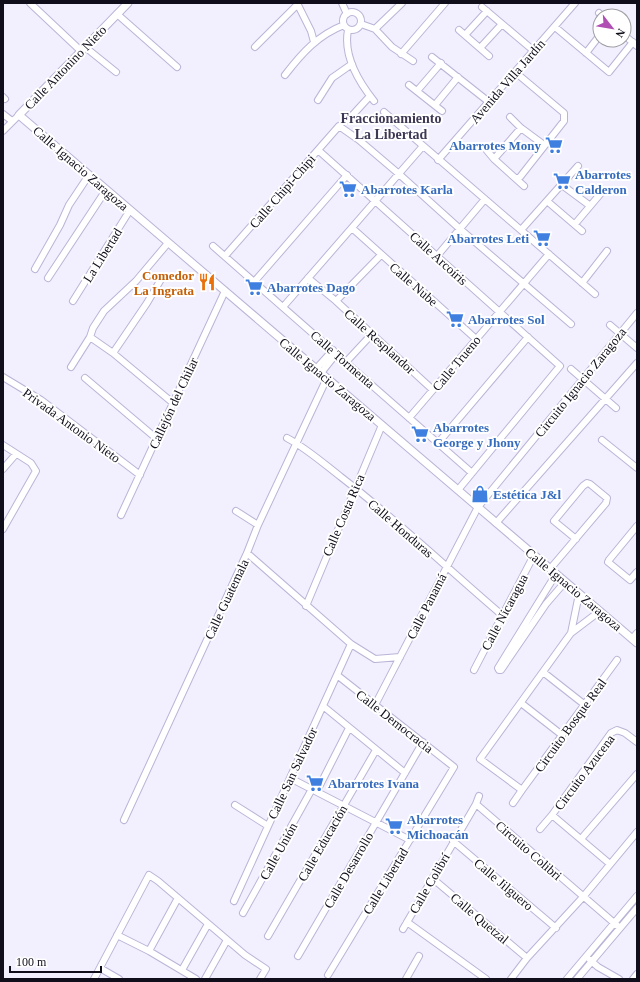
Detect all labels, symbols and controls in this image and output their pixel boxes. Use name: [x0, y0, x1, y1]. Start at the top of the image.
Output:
north arrow: [592, 8, 632, 48]
street label: Calle Antonino Nieto: [21, 22, 109, 113]
text: N: [613, 27, 628, 40]
street label: Avenida Villa Jardín: [467, 36, 548, 126]
district label: Fraccionamiento La Libertad: [340, 111, 442, 142]
street label: Calle Ignacio Zaragoza: [30, 123, 132, 214]
supermarket icon: Abarrotes Mony: [544, 135, 564, 155]
place label: Abarrotes Mony: [449, 138, 541, 153]
street label: Calle Chipi-Chipi: [246, 151, 319, 231]
place label: Abarrotes Calderon: [575, 167, 631, 197]
supermarket icon: Abarrotes Calderon: [552, 171, 572, 191]
supermarket icon: Abarrotes Karla: [338, 179, 358, 199]
place label: Abarrotes Karla: [361, 182, 453, 197]
street label: La Libertad: [80, 225, 125, 285]
supermarket icon: Abarrotes Leti: [532, 228, 552, 248]
street label: Calle Arcoíris: [407, 229, 471, 288]
place label: Abarrotes Leti: [447, 231, 529, 246]
street label: Calle Nube: [387, 259, 441, 309]
place label: Comedor La Ingrata: [134, 268, 194, 298]
restaurant icon: Comedor La Ingrata: [197, 272, 217, 292]
supermarket icon: Abarrotes Dago: [244, 277, 264, 297]
place label: Abarrotes Dago: [267, 280, 355, 295]
street label: Calle Resplandor: [341, 306, 419, 377]
supermarket icon: Abarrotes Sol: [445, 309, 465, 329]
place label: Abarrotes Sol: [468, 312, 545, 327]
street label: Circuito Ignacio Zaragoza: [532, 324, 629, 440]
street label: Calle Tormenta: [308, 327, 378, 391]
street label: Calle Trueno: [429, 333, 484, 394]
street label: Calle Ignacio Zaragoza: [276, 335, 379, 424]
street label: Callejón del Chilar: [146, 355, 201, 451]
street label: Privada Antonio Nieto: [20, 385, 123, 466]
place label: Abarrotes George y Jhony: [433, 420, 521, 450]
supermarket icon: Abarrotes George y Jhony: [410, 424, 430, 444]
street label: Calle Costa Rica: [319, 472, 368, 558]
shop icon: Estética J&l: [470, 484, 490, 504]
place label: Estética J&l: [493, 487, 562, 502]
street label: Calle Honduras: [365, 496, 436, 561]
street label: Calle Ignacio Zaragoza: [522, 545, 625, 634]
street label: Calle Guatemala: [201, 556, 252, 642]
street label: Calle Panamá: [403, 571, 450, 642]
street label: Calle Nicaragua: [478, 571, 531, 653]
street label: Circuito Bosque Real: [531, 675, 610, 775]
street label: Calle Democracia: [353, 687, 436, 756]
street label: Calle San Salvador: [265, 724, 321, 822]
street label: Circuito Azucena: [551, 731, 618, 813]
supermarket icon: Abarrotes Ivana: [305, 773, 325, 793]
place label: Abarrotes Ivana: [328, 776, 420, 791]
street label: Calle Educación: [295, 802, 351, 884]
place label: Abarrotes Michoacán: [407, 812, 469, 842]
supermarket icon: Abarrotes Michoacán: [384, 816, 404, 836]
street label: Circuito Colibri: [493, 818, 565, 883]
street label: Calle Unión: [257, 820, 301, 883]
street label: Calle Desarrollo: [321, 829, 376, 911]
street label: Calle Libertad: [360, 845, 411, 917]
street label: Calle Colibrí: [406, 850, 453, 916]
street label: Calle Jilguero: [471, 855, 536, 913]
street label: Calle Quetzal: [448, 890, 512, 947]
scale bar: [10, 948, 101, 974]
text: 100 m: [16, 955, 47, 969]

